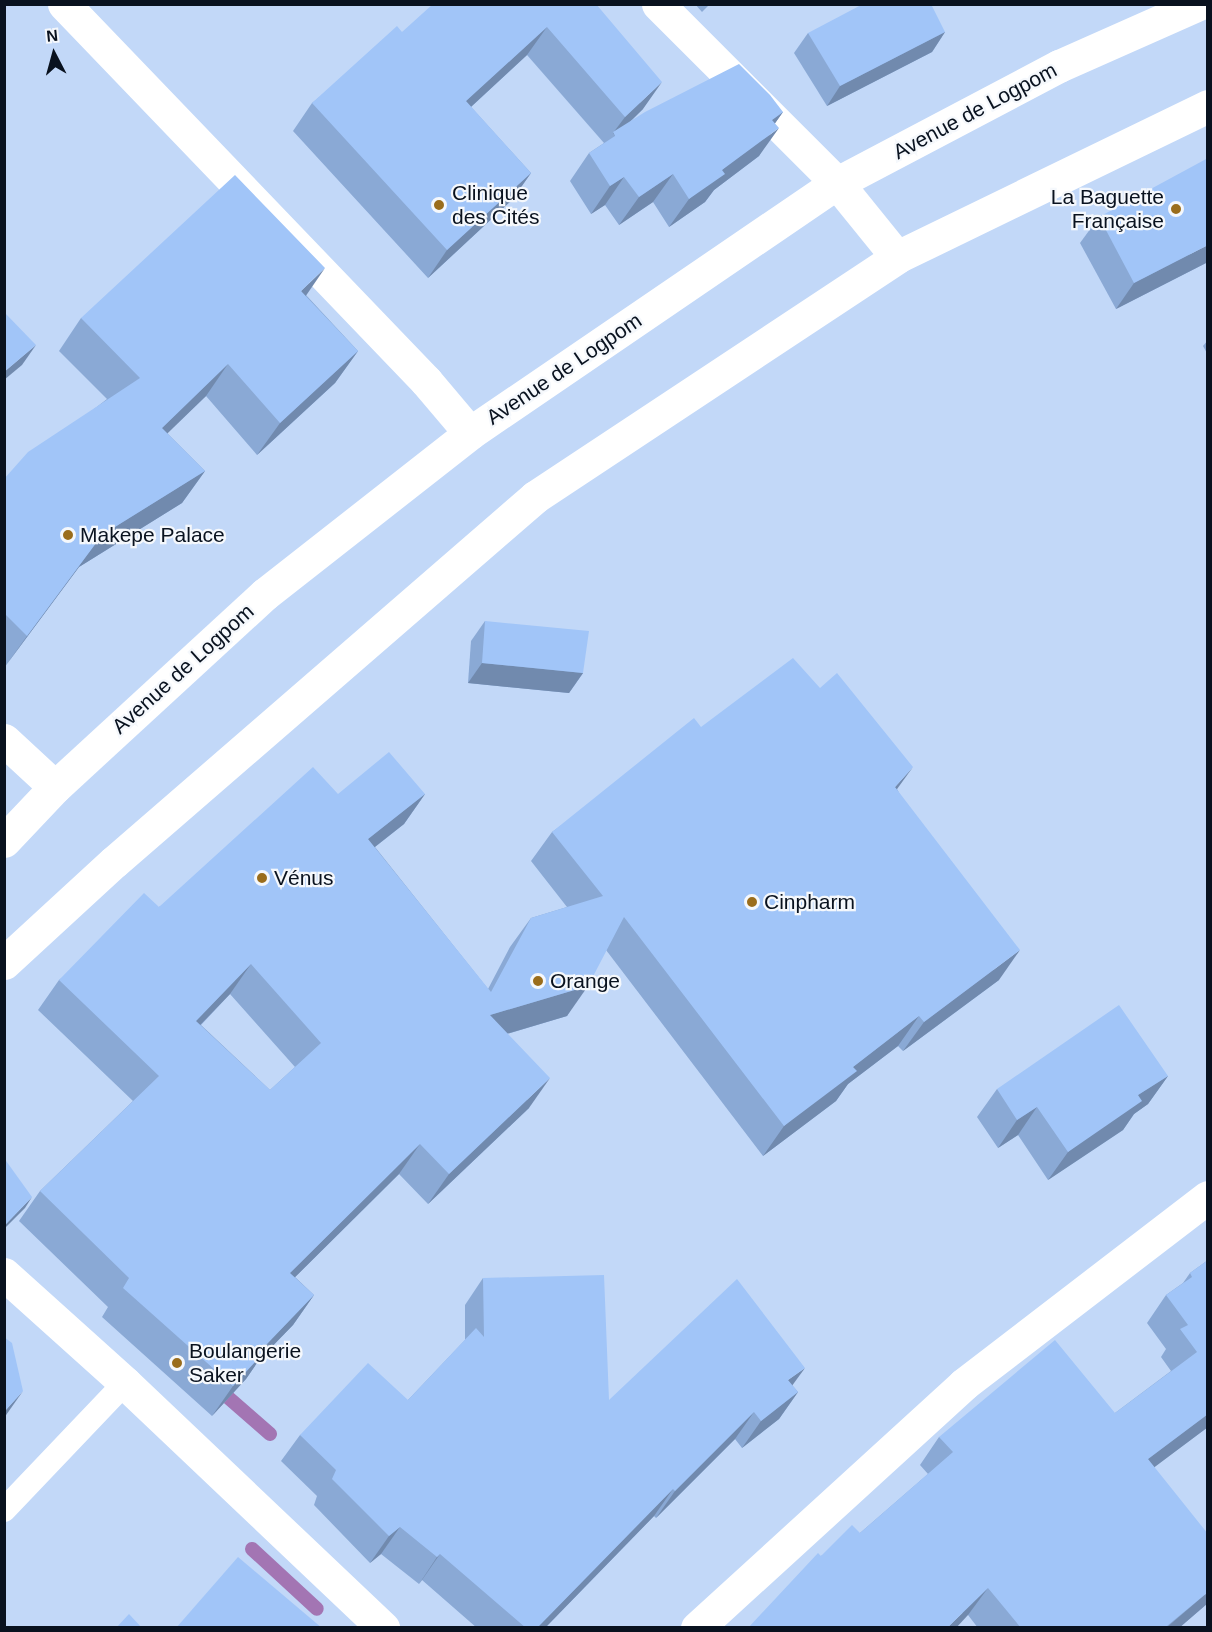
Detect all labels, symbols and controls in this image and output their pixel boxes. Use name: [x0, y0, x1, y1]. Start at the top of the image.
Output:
north arrow: [24, 24, 84, 84]
text: N: [45, 27, 59, 45]
street label: Avenue de Logpom: [889, 57, 1061, 165]
place label: Clinique des Cités: [452, 180, 540, 230]
place label: La Baguette Française: [1051, 184, 1164, 234]
marker: Clinique des Cités: [430, 196, 448, 214]
marker: La Baguette Française: [1169, 202, 1183, 216]
street label: Avenue de Logpom: [482, 308, 646, 430]
place label: Makepe Palace: [80, 522, 225, 548]
marker: Makepe Palace: [61, 528, 75, 542]
street label: Avenue de Logpom: [107, 599, 259, 739]
place label: Vénus: [274, 865, 334, 891]
marker: Vénus: [255, 871, 269, 885]
place label: Cinpharm: [764, 889, 855, 915]
marker: Cinpharm: [745, 895, 759, 909]
place label: Orange: [550, 968, 620, 994]
marker: Orange: [531, 974, 545, 988]
place label: Boulangerie Saker: [189, 1338, 301, 1388]
marker: Boulangerie Saker: [170, 1356, 184, 1370]

